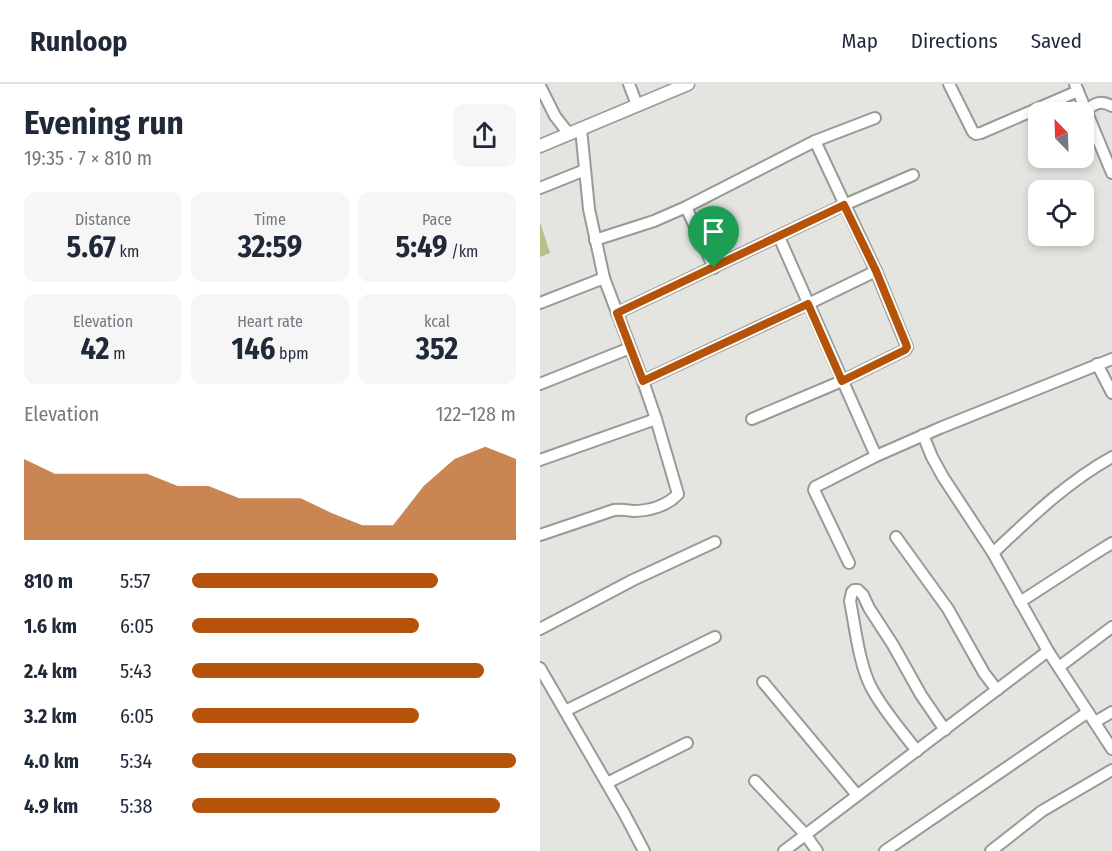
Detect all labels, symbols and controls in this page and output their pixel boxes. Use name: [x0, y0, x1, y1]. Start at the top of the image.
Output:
text: Runloop: [30, 25, 128, 58]
text: Map: [841, 28, 878, 54]
text: Directions: [911, 28, 998, 54]
text: Saved: [1031, 28, 1082, 54]
north arrow: [1028, 102, 1094, 168]
map controls: [1028, 102, 1094, 246]
text: Evening run: [24, 103, 184, 143]
button: share: [453, 104, 516, 167]
text: 19:35 · 7 × 810 m: [24, 146, 152, 170]
button: locate: [1028, 180, 1094, 246]
pin: [688, 206, 739, 268]
text: Distance: [75, 210, 131, 229]
text: Time: [254, 210, 286, 229]
text: Pace: [422, 210, 452, 229]
icon: arrive: [697, 215, 730, 248]
text: 5.67: [67, 229, 116, 265]
text: 32:59: [238, 229, 302, 265]
text: 5:49: [396, 229, 447, 265]
text: km: [116, 242, 139, 261]
text: /km: [447, 242, 478, 261]
text: Elevation: [73, 312, 133, 331]
text: Heart rate: [237, 312, 303, 331]
text: kcal: [424, 312, 450, 331]
text: 42: [80, 331, 109, 367]
text: 146: [232, 331, 275, 367]
text: 352: [416, 331, 458, 367]
text: m: [109, 344, 126, 363]
text: bpm: [275, 344, 308, 363]
text: Elevation: [24, 402, 99, 426]
text: 122–128 m: [436, 402, 516, 426]
text: 810 m: [24, 569, 73, 593]
text: 5:57: [120, 569, 150, 593]
text: 1.6 km: [24, 614, 77, 638]
text: 6:05: [120, 614, 154, 638]
text: 2.4 km: [24, 659, 77, 683]
text: 5:43: [120, 659, 152, 683]
text: 3.2 km: [24, 704, 77, 728]
text: 6:05: [120, 704, 154, 728]
text: 4.0 km: [24, 749, 79, 773]
text: 5:34: [120, 749, 152, 773]
text: 4.9 km: [24, 794, 78, 818]
text: 5:38: [120, 794, 153, 818]

